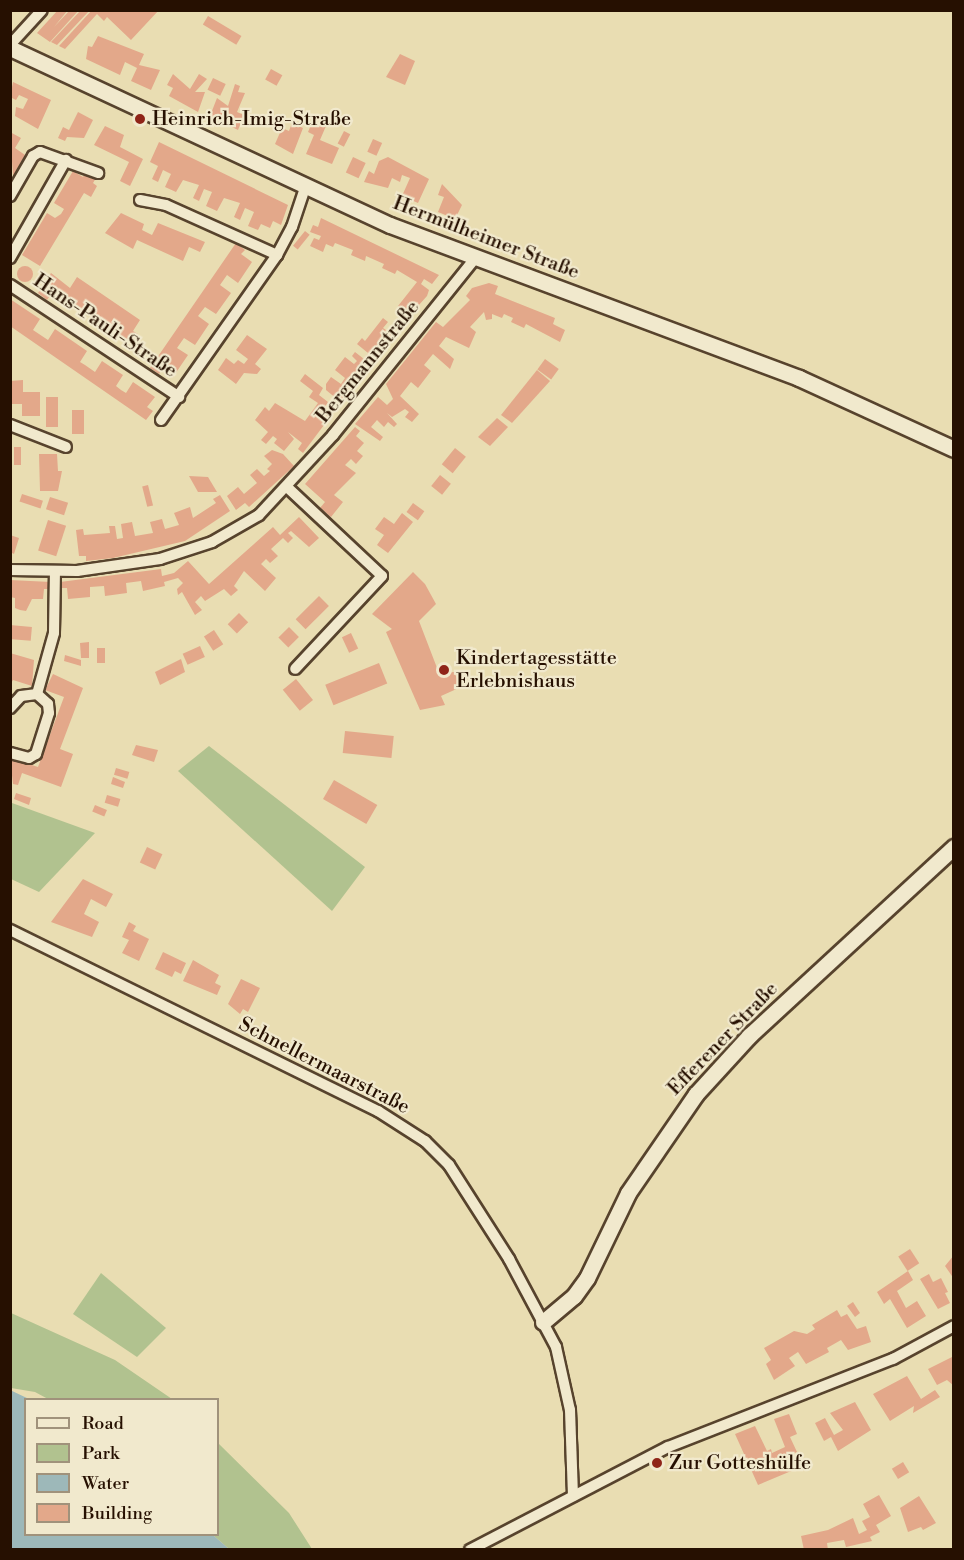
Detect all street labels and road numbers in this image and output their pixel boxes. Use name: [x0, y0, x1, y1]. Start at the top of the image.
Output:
street label: Hermülheimer Straße: [389, 191, 583, 285]
street label: Hans-Pauli-Straße: [29, 269, 181, 383]
street label: Bergmannstraße: [311, 296, 425, 428]
street label: Efferener Straße: [663, 977, 783, 1101]
street label: Schnellermaarstraße: [234, 1012, 414, 1120]

